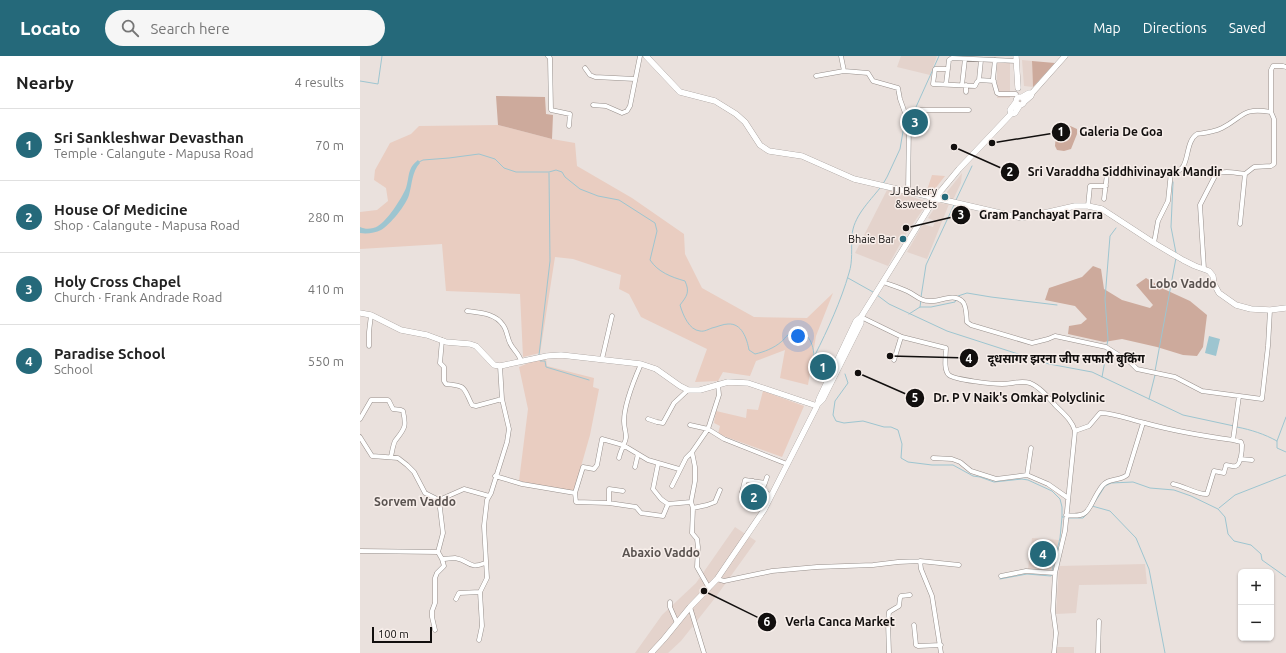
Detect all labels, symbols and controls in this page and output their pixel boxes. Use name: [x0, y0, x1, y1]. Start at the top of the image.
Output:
search box: [105, 10, 385, 46]
text: Locato: [20, 17, 81, 39]
icon: search: [119, 17, 141, 39]
text: Search here: [151, 20, 230, 37]
text: Map: [1093, 20, 1121, 36]
text: Directions: [1143, 20, 1207, 36]
text: Saved: [1229, 20, 1266, 36]
text: Nearby: [16, 73, 74, 92]
text: 4 results: [294, 75, 344, 89]
pin: 3: [902, 107, 928, 137]
callout: Galeria De Goa: [1051, 120, 1171, 144]
text: 1: [1058, 125, 1064, 138]
text: Galeria De Goa: [1079, 125, 1163, 138]
text: Sri Sankleshwar Devasthan: [54, 129, 244, 146]
text: 1: [25, 138, 33, 152]
text: 70 m: [315, 138, 344, 152]
text: Temple · Calangute - Mapusa Road: [54, 146, 254, 160]
callout: Sri Varaddha Siddhivinayak Mandir: [1000, 160, 1230, 184]
text: 2: [1007, 165, 1014, 178]
text: Sri Varaddha Siddhivinayak Mandir: [1028, 165, 1222, 178]
place label: JJ Bakery &sweets: [890, 185, 938, 210]
marker: JJ Bakery &sweets: [940, 192, 950, 202]
text: House Of Medicine: [54, 201, 188, 218]
callout: Gram Panchayat Parra: [951, 203, 1111, 227]
text: 3: [958, 208, 964, 221]
text: Gram Panchayat Parra: [979, 208, 1103, 221]
text: 2: [25, 210, 33, 224]
text: 280 m: [308, 210, 344, 224]
text: Shop · Calangute - Mapusa Road: [54, 218, 240, 232]
place label: Bhaie Bar: [848, 233, 896, 245]
marker: Bhaie Bar: [898, 234, 908, 244]
text: Holy Cross Chapel: [54, 273, 181, 290]
district label: Lobo Vaddo: [1149, 277, 1217, 290]
text: 3: [25, 282, 33, 296]
text: 410 m: [308, 282, 344, 296]
text: Church · Frank Andrade Road: [54, 290, 222, 304]
your location: [788, 326, 808, 346]
text: Paradise School: [54, 345, 165, 362]
callout: दूधसागर झरना जीप सफारी बुकिंग: [959, 346, 1152, 370]
text: दूधसागर झरना जीप सफारी बुकिंग: [987, 351, 1145, 368]
pin: 1: [810, 352, 836, 382]
text: 4: [966, 352, 973, 365]
text: 4: [25, 354, 33, 368]
text: 550 m: [308, 354, 344, 368]
text: School: [54, 362, 93, 376]
callout: Dr. P V Naik's Omkar Polyclinic: [905, 386, 1113, 410]
text: 5: [912, 391, 919, 404]
text: Dr. P V Naik's Omkar Polyclinic: [933, 391, 1105, 404]
pin: 2: [741, 482, 767, 512]
district label: Sorvem Vaddo: [374, 495, 456, 508]
pin: 4: [1030, 539, 1056, 569]
district label: Abaxio Vaddo: [622, 546, 700, 559]
map controls: [1238, 569, 1274, 641]
button: +: [1238, 569, 1274, 605]
button: −: [1238, 605, 1274, 641]
callout: Verla Canca Market: [757, 610, 903, 634]
text: 6: [764, 615, 771, 628]
text: Verla Canca Market: [785, 615, 895, 628]
scale bar: [372, 625, 432, 644]
text: 100 m: [378, 628, 409, 640]

